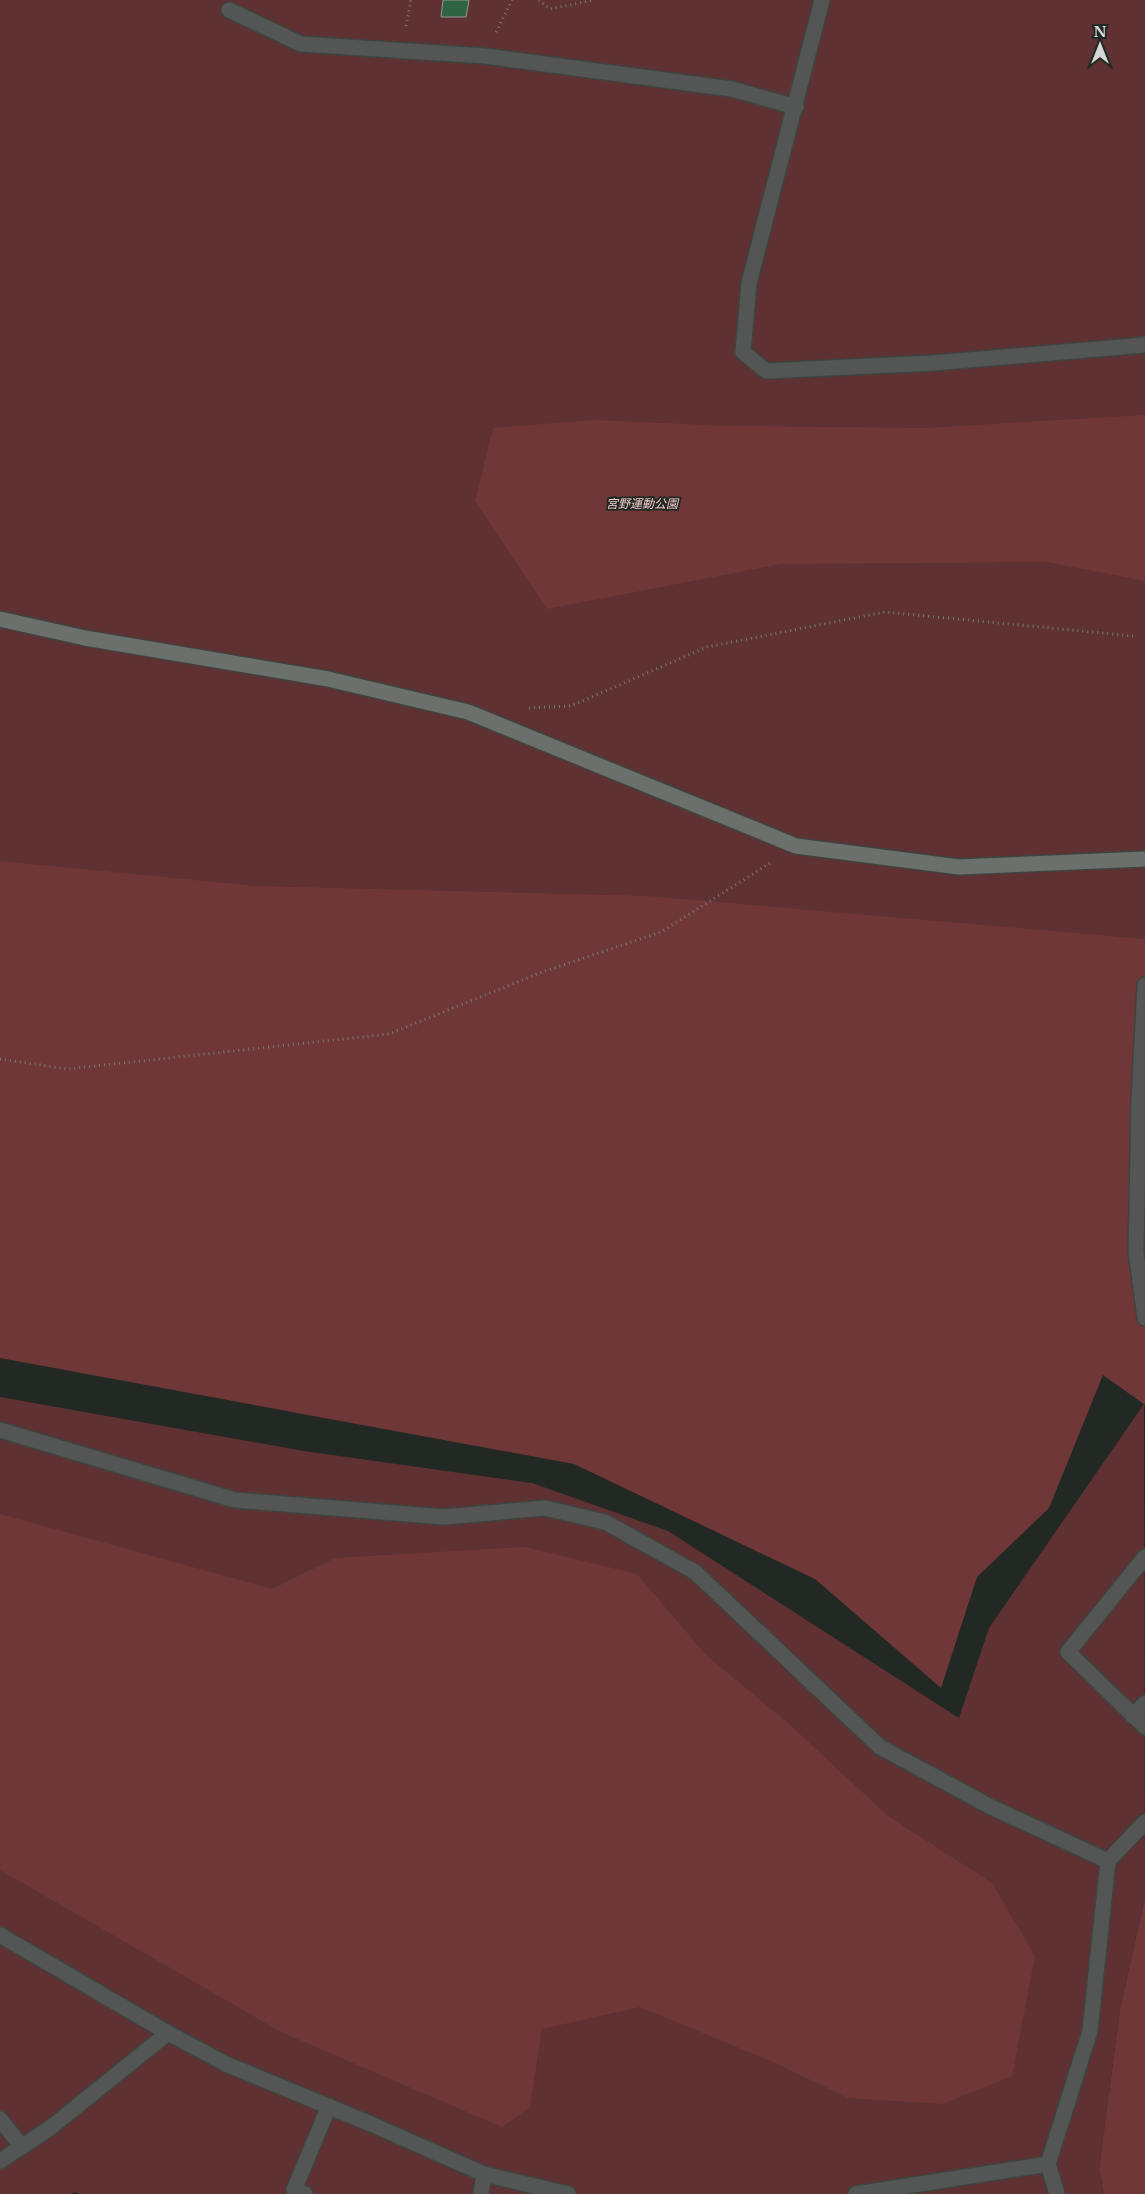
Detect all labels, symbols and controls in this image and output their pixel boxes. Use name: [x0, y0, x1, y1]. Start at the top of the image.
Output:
north arrow: [1075, 20, 1125, 70]
text: N: [1093, 23, 1107, 41]
park label: 宮野運動公園: [606, 496, 680, 511]

